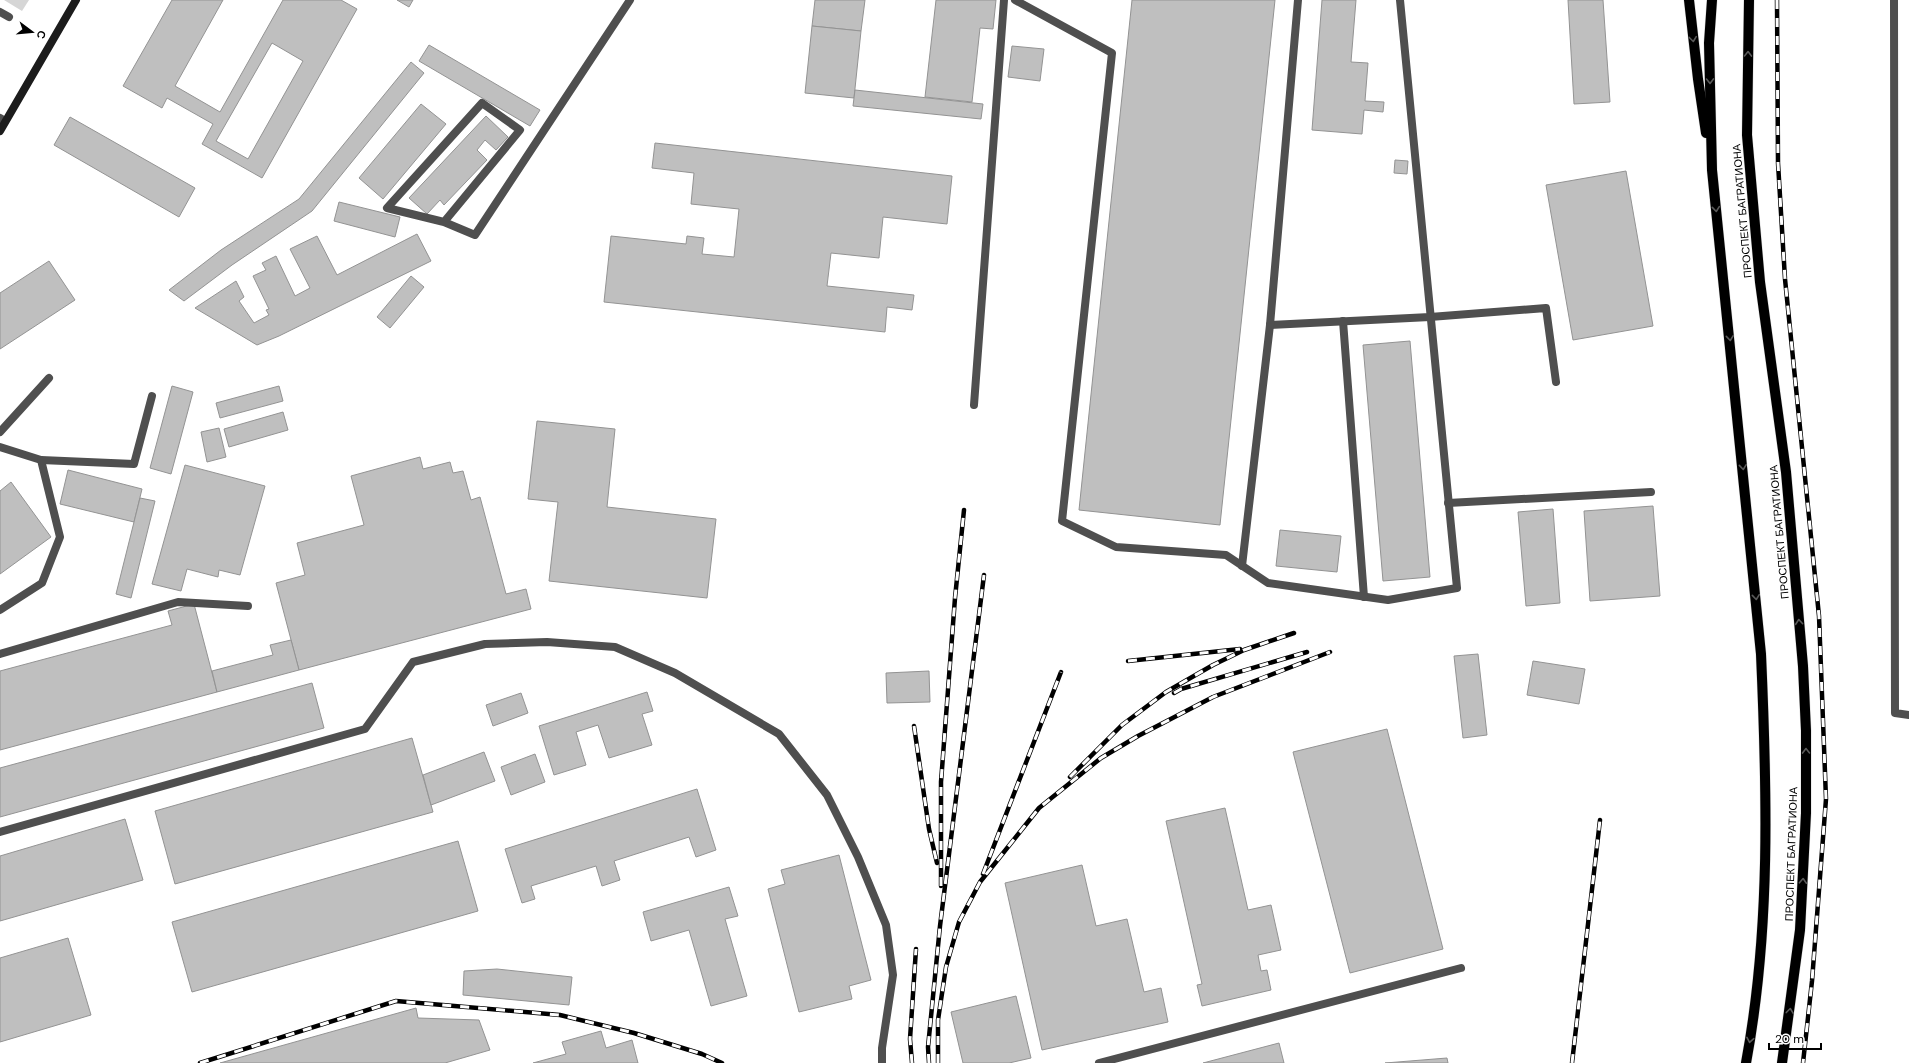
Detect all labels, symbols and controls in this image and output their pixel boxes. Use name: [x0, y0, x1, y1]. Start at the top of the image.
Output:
north arrow: [12, 12, 52, 52]
text: С: [34, 29, 49, 41]
one-way arrow: [1688, 36, 1697, 42]
one-way arrow: [1744, 51, 1752, 57]
one-way arrow: [1706, 78, 1714, 84]
street label: ПРОСПЕКТ БАГРАТИОНА: [1729, 143, 1755, 279]
one-way arrow: [1711, 206, 1720, 212]
one-way arrow: [1725, 335, 1734, 341]
one-way arrow: [1739, 464, 1748, 470]
street label: ПРОСПЕКТ БАГРАТИОНА: [1766, 464, 1792, 600]
one-way arrow: [1751, 594, 1760, 600]
one-way arrow: [1795, 619, 1804, 625]
one-way arrow: [1802, 748, 1810, 754]
street label: ПРОСПЕКТ БАГРАТИОНА: [1782, 786, 1800, 922]
one-way arrow: [1798, 878, 1807, 884]
one-way arrow: [1785, 1008, 1794, 1014]
scale bar: [1769, 1025, 1821, 1051]
text: 20 m: [1775, 1031, 1804, 1047]
one-way arrow: [1746, 1037, 1755, 1043]

